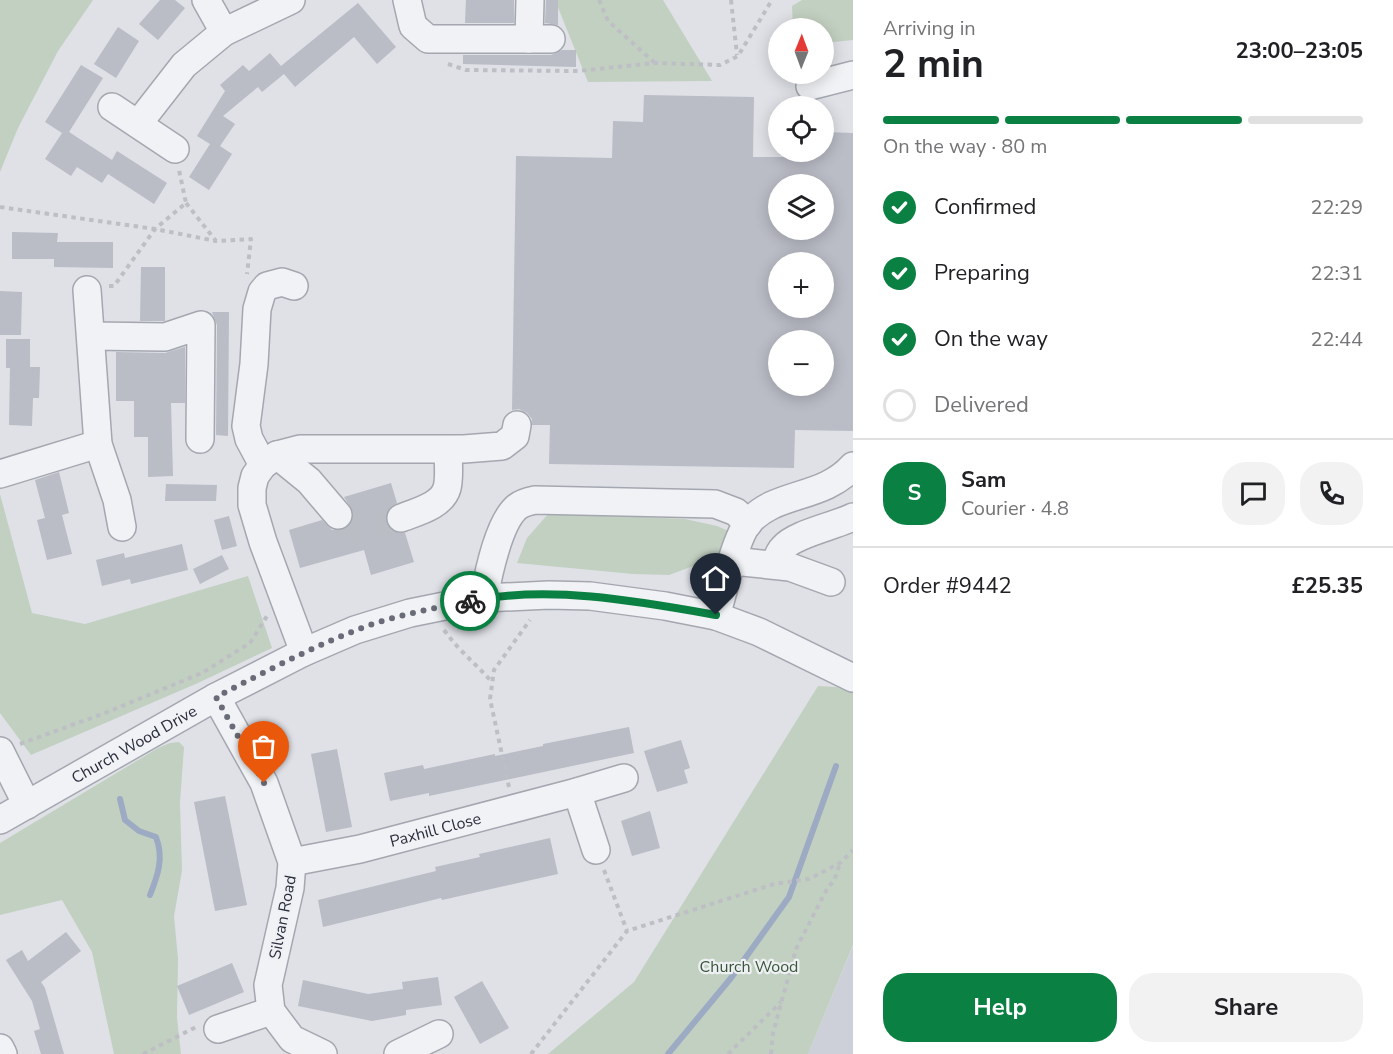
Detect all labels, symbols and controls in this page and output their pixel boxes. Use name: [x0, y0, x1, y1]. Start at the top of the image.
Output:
text: Arriving in: [883, 15, 976, 42]
north arrow: [768, 18, 834, 84]
map controls: [768, 18, 834, 396]
text: 23:00–23:05: [1235, 36, 1363, 66]
text: 2 min: [883, 38, 984, 91]
button: locate: [768, 96, 834, 162]
text: On the way · 80 m: [883, 133, 1047, 160]
button: layers: [768, 174, 834, 240]
icon: check: [883, 191, 916, 224]
text: Confirmed: [934, 192, 1036, 222]
text: 22:29: [1310, 194, 1363, 221]
button: +: [768, 252, 834, 318]
icon: check: [883, 257, 916, 290]
text: Preparing: [934, 258, 1030, 288]
text: 22:31: [1310, 260, 1363, 287]
icon: check: [883, 323, 916, 356]
text: On the way: [934, 324, 1048, 354]
text: 22:44: [1310, 326, 1363, 353]
button: −: [768, 330, 834, 396]
text: Delivered: [934, 390, 1029, 420]
button: chat: [1222, 462, 1285, 525]
button: phone: [1300, 462, 1363, 525]
text: Sam: [961, 465, 1006, 495]
text: S: [908, 478, 921, 508]
text: Courier · 4.8: [961, 495, 1069, 522]
pin: [690, 553, 741, 615]
icon: home: [699, 562, 732, 595]
courier: [440, 571, 500, 631]
text: Order #9442: [883, 571, 1012, 601]
text: £25.35: [1292, 571, 1363, 601]
icon: bike: [454, 585, 487, 618]
street label: Church Wood Drive: [68, 700, 201, 789]
pin: [238, 721, 289, 783]
icon: bag: [247, 730, 280, 763]
street label: Paxhill Close: [387, 808, 484, 853]
street label: Silvan Road: [264, 873, 302, 961]
park label: Church Wood: [700, 956, 798, 978]
button: Help: [883, 973, 1117, 1042]
button: Share: [1129, 973, 1363, 1042]

